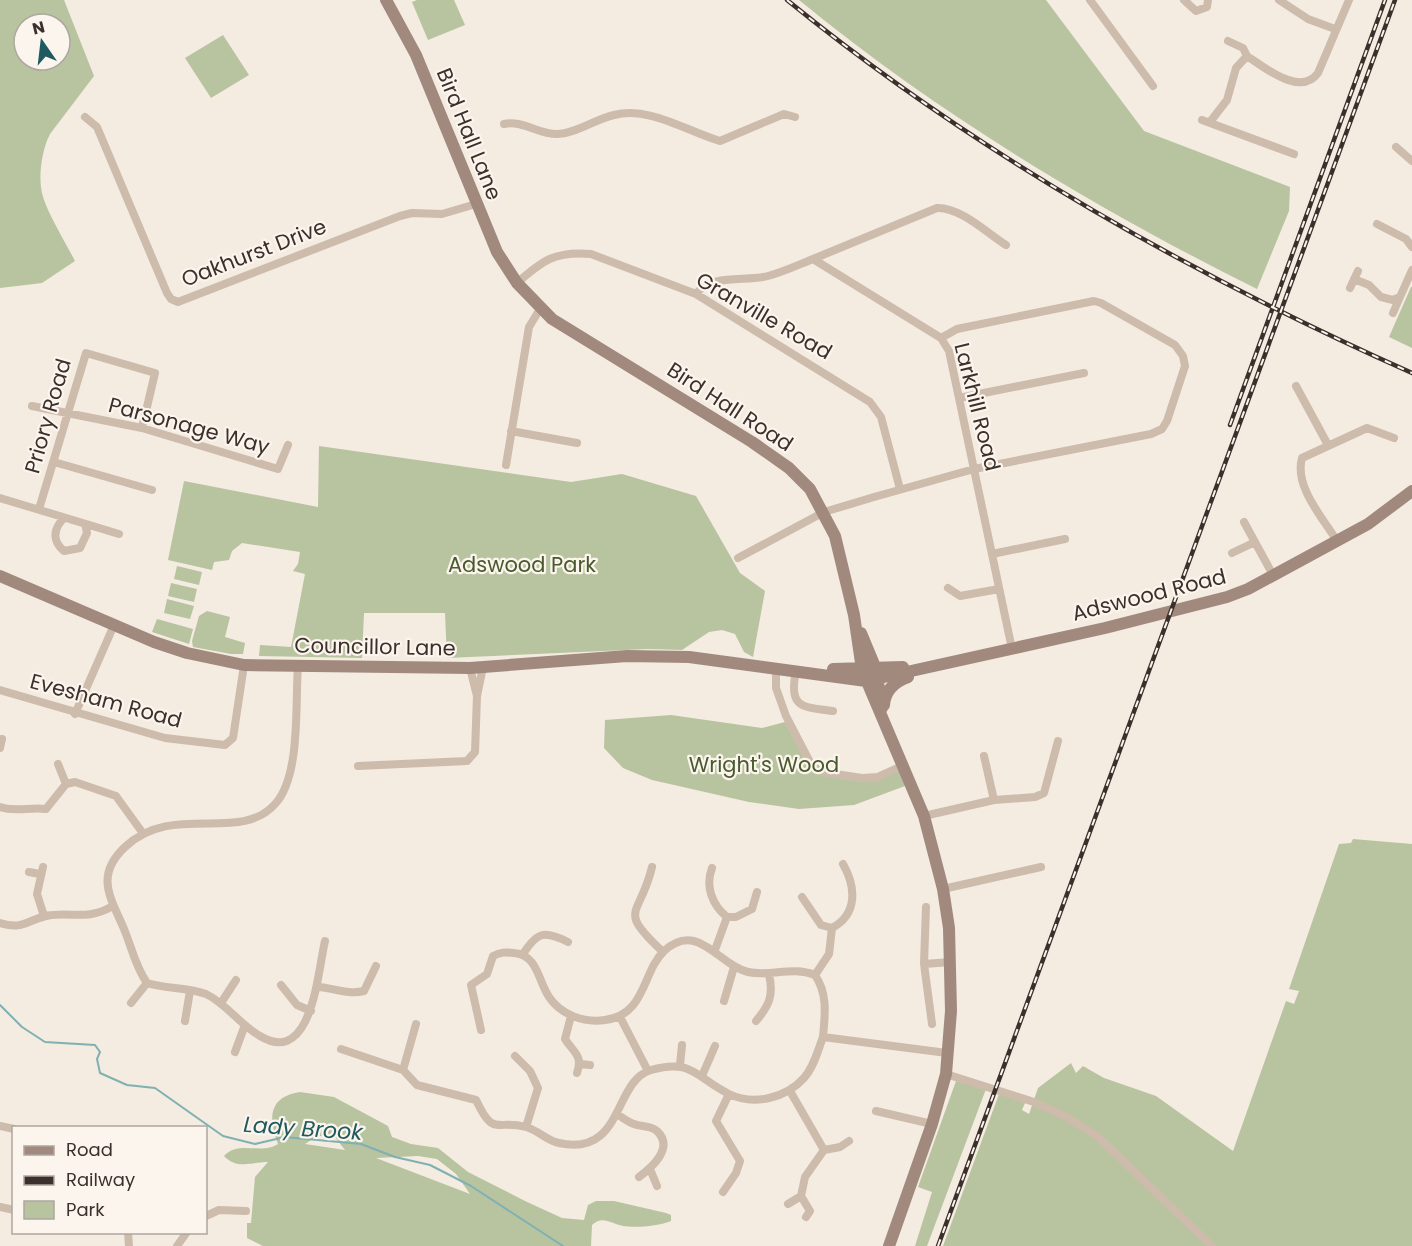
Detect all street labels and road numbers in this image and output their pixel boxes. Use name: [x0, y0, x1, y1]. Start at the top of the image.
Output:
street label: Bird Hall Lane: [430, 63, 509, 204]
street label: Oakhurst Drive: [177, 212, 330, 294]
street label: Granville Road: [691, 265, 837, 366]
street label: Larkhill Road: [948, 340, 1007, 474]
street label: Priory Road: [17, 355, 78, 477]
street label: Bird Hall Road: [662, 355, 799, 458]
street label: Parsonage Way: [105, 390, 273, 461]
street label: Adswood Road: [1069, 561, 1229, 628]
street label: Councillor Lane: [294, 631, 456, 662]
street label: Evesham Road: [27, 666, 185, 735]

